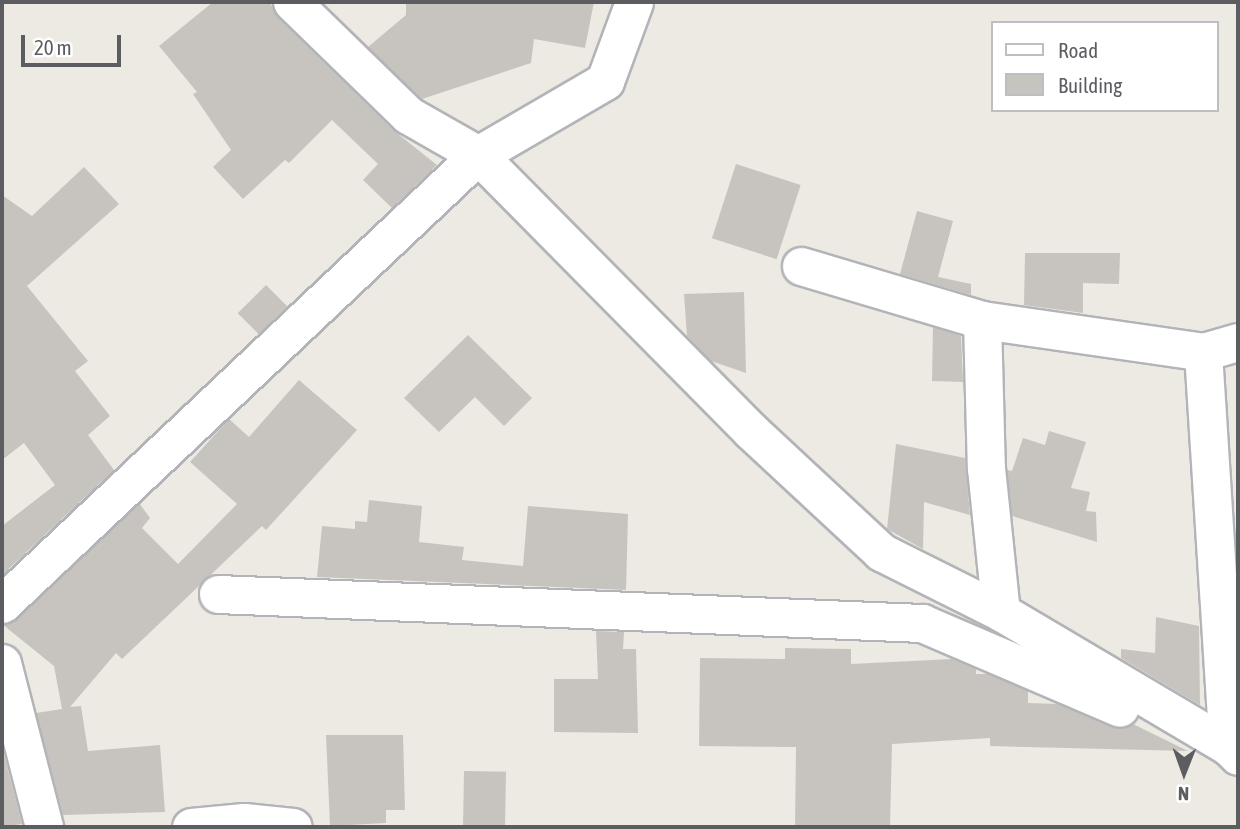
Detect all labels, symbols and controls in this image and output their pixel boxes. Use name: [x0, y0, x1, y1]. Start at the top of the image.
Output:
scale bar: [24, 21, 124, 65]
legend: [992, 21, 1219, 112]
text: 20 m: [34, 35, 72, 59]
text: Road: [1058, 38, 1098, 62]
text: Building: [1058, 73, 1122, 97]
north arrow: [1149, 738, 1219, 808]
text: N: [1178, 783, 1189, 805]

